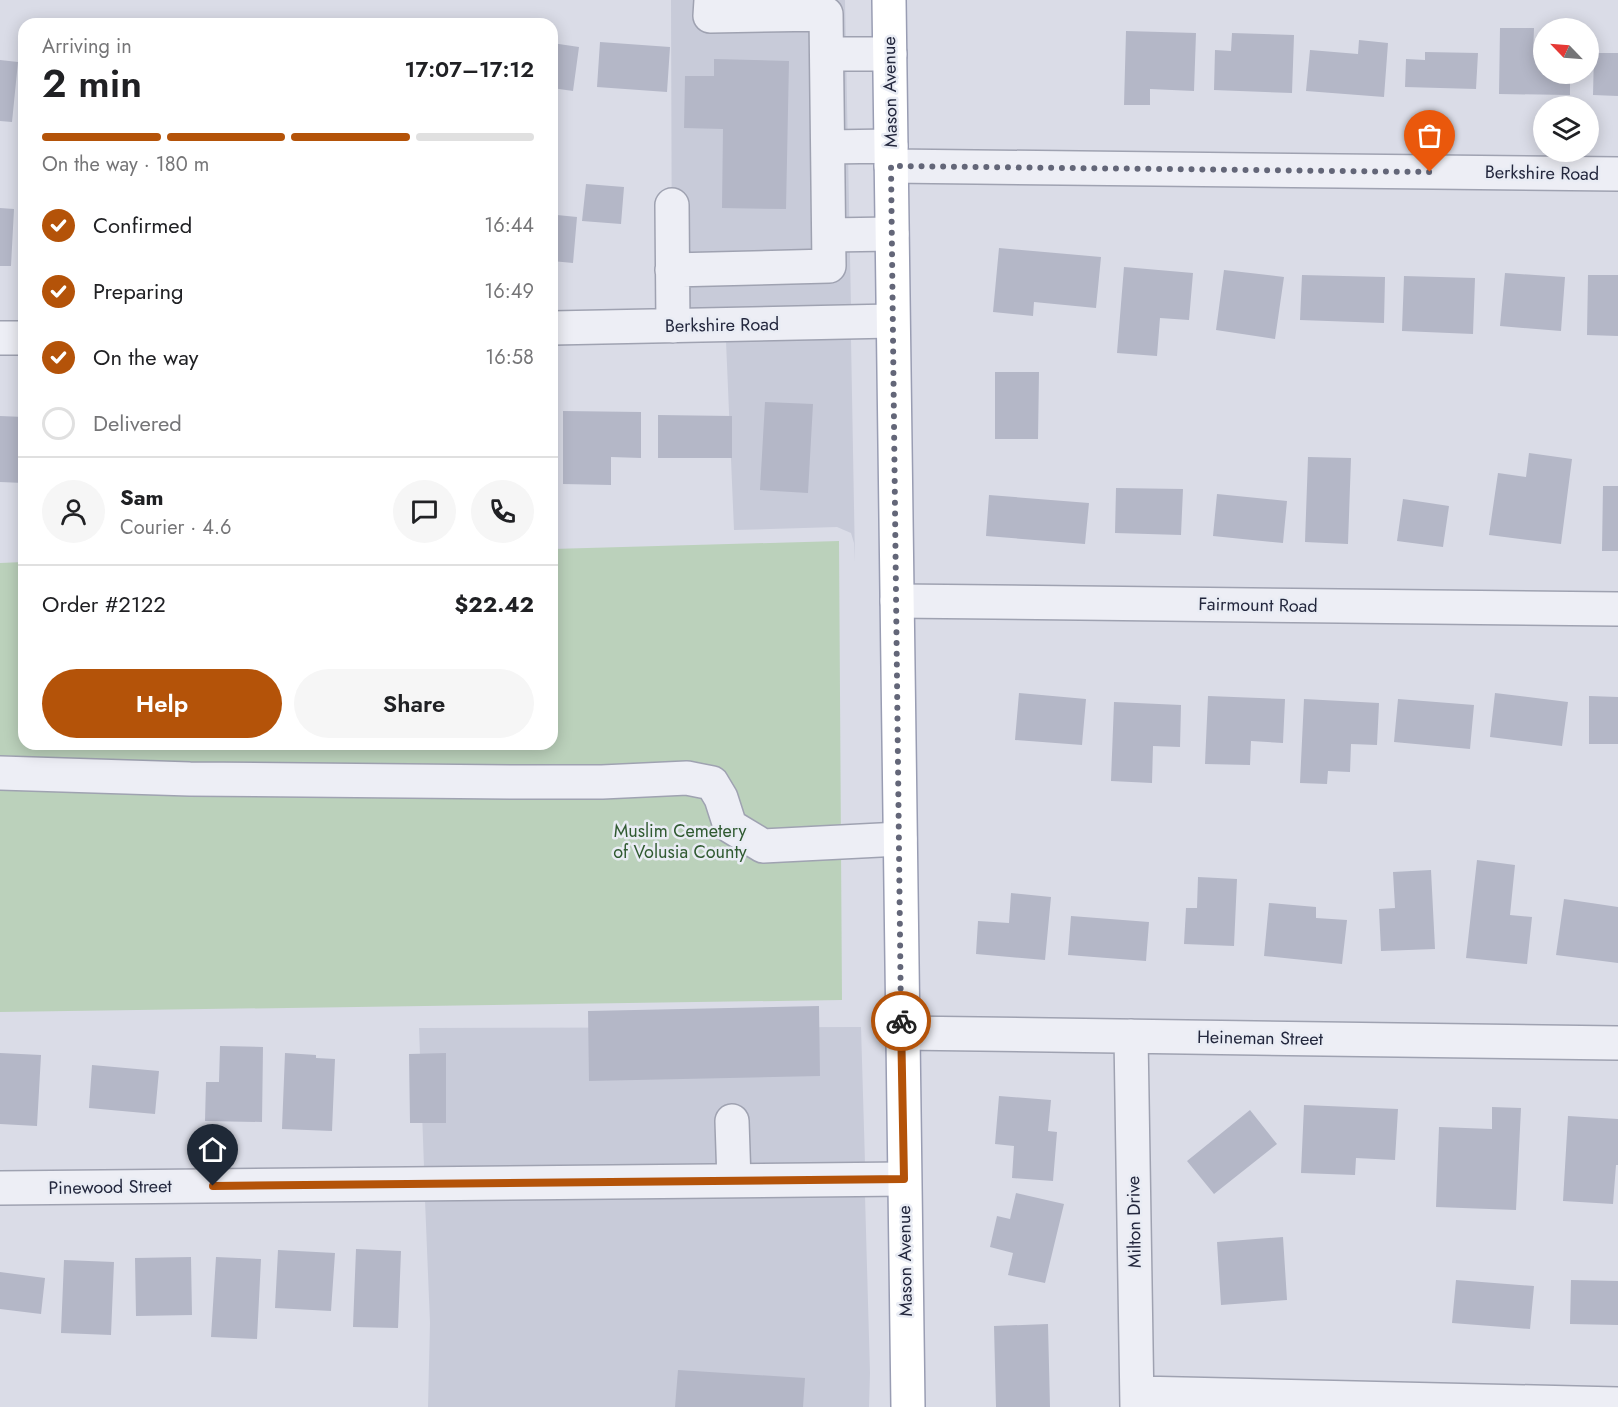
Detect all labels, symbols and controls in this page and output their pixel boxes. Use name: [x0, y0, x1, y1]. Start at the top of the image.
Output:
north arrow: [1533, 18, 1599, 84]
map controls: [1533, 18, 1599, 162]
text: Arriving in: [42, 32, 132, 61]
street label: Mason Avenue: [876, 36, 904, 148]
text: 17:07–17:12: [405, 53, 534, 85]
text: 2 min: [42, 55, 142, 112]
button: layers: [1533, 96, 1599, 162]
pin: [1404, 110, 1455, 172]
icon: bag: [1413, 119, 1446, 152]
text: On the way · 180 m: [42, 150, 209, 179]
street label: Berkshire Road: [1485, 159, 1599, 187]
icon: check: [42, 209, 75, 242]
text: Confirmed: [93, 209, 192, 241]
text: 16:44: [484, 211, 534, 240]
icon: check: [42, 275, 75, 308]
text: Preparing: [93, 275, 184, 307]
text: 16:49: [484, 277, 534, 306]
street label: Berkshire Road: [665, 311, 779, 339]
icon: check: [42, 341, 75, 374]
text: On the way: [93, 341, 198, 373]
text: 16:58: [485, 343, 534, 372]
text: Delivered: [93, 407, 182, 439]
button: person: [42, 480, 105, 543]
button: chat: [393, 480, 456, 543]
button: phone: [471, 480, 534, 543]
text: Sam: [120, 481, 164, 513]
text: Courier · 4.6: [120, 513, 232, 542]
text: Order #2122: [42, 588, 166, 620]
text: $22.42: [455, 588, 534, 620]
street label: Fairmount Road: [1198, 591, 1318, 619]
button: Help: [42, 669, 282, 738]
button: Share: [294, 669, 534, 738]
park label: Muslim Cemetery of Volusia County: [613, 818, 747, 865]
courier: [871, 991, 931, 1051]
icon: bike: [885, 1005, 918, 1038]
street label: Heineman Street: [1197, 1024, 1324, 1052]
pin: [187, 1124, 238, 1186]
icon: home: [196, 1133, 229, 1166]
street label: Pinewood Street: [48, 1173, 173, 1201]
street label: Milton Drive: [1120, 1176, 1148, 1268]
street label: Mason Avenue: [891, 1205, 919, 1317]

